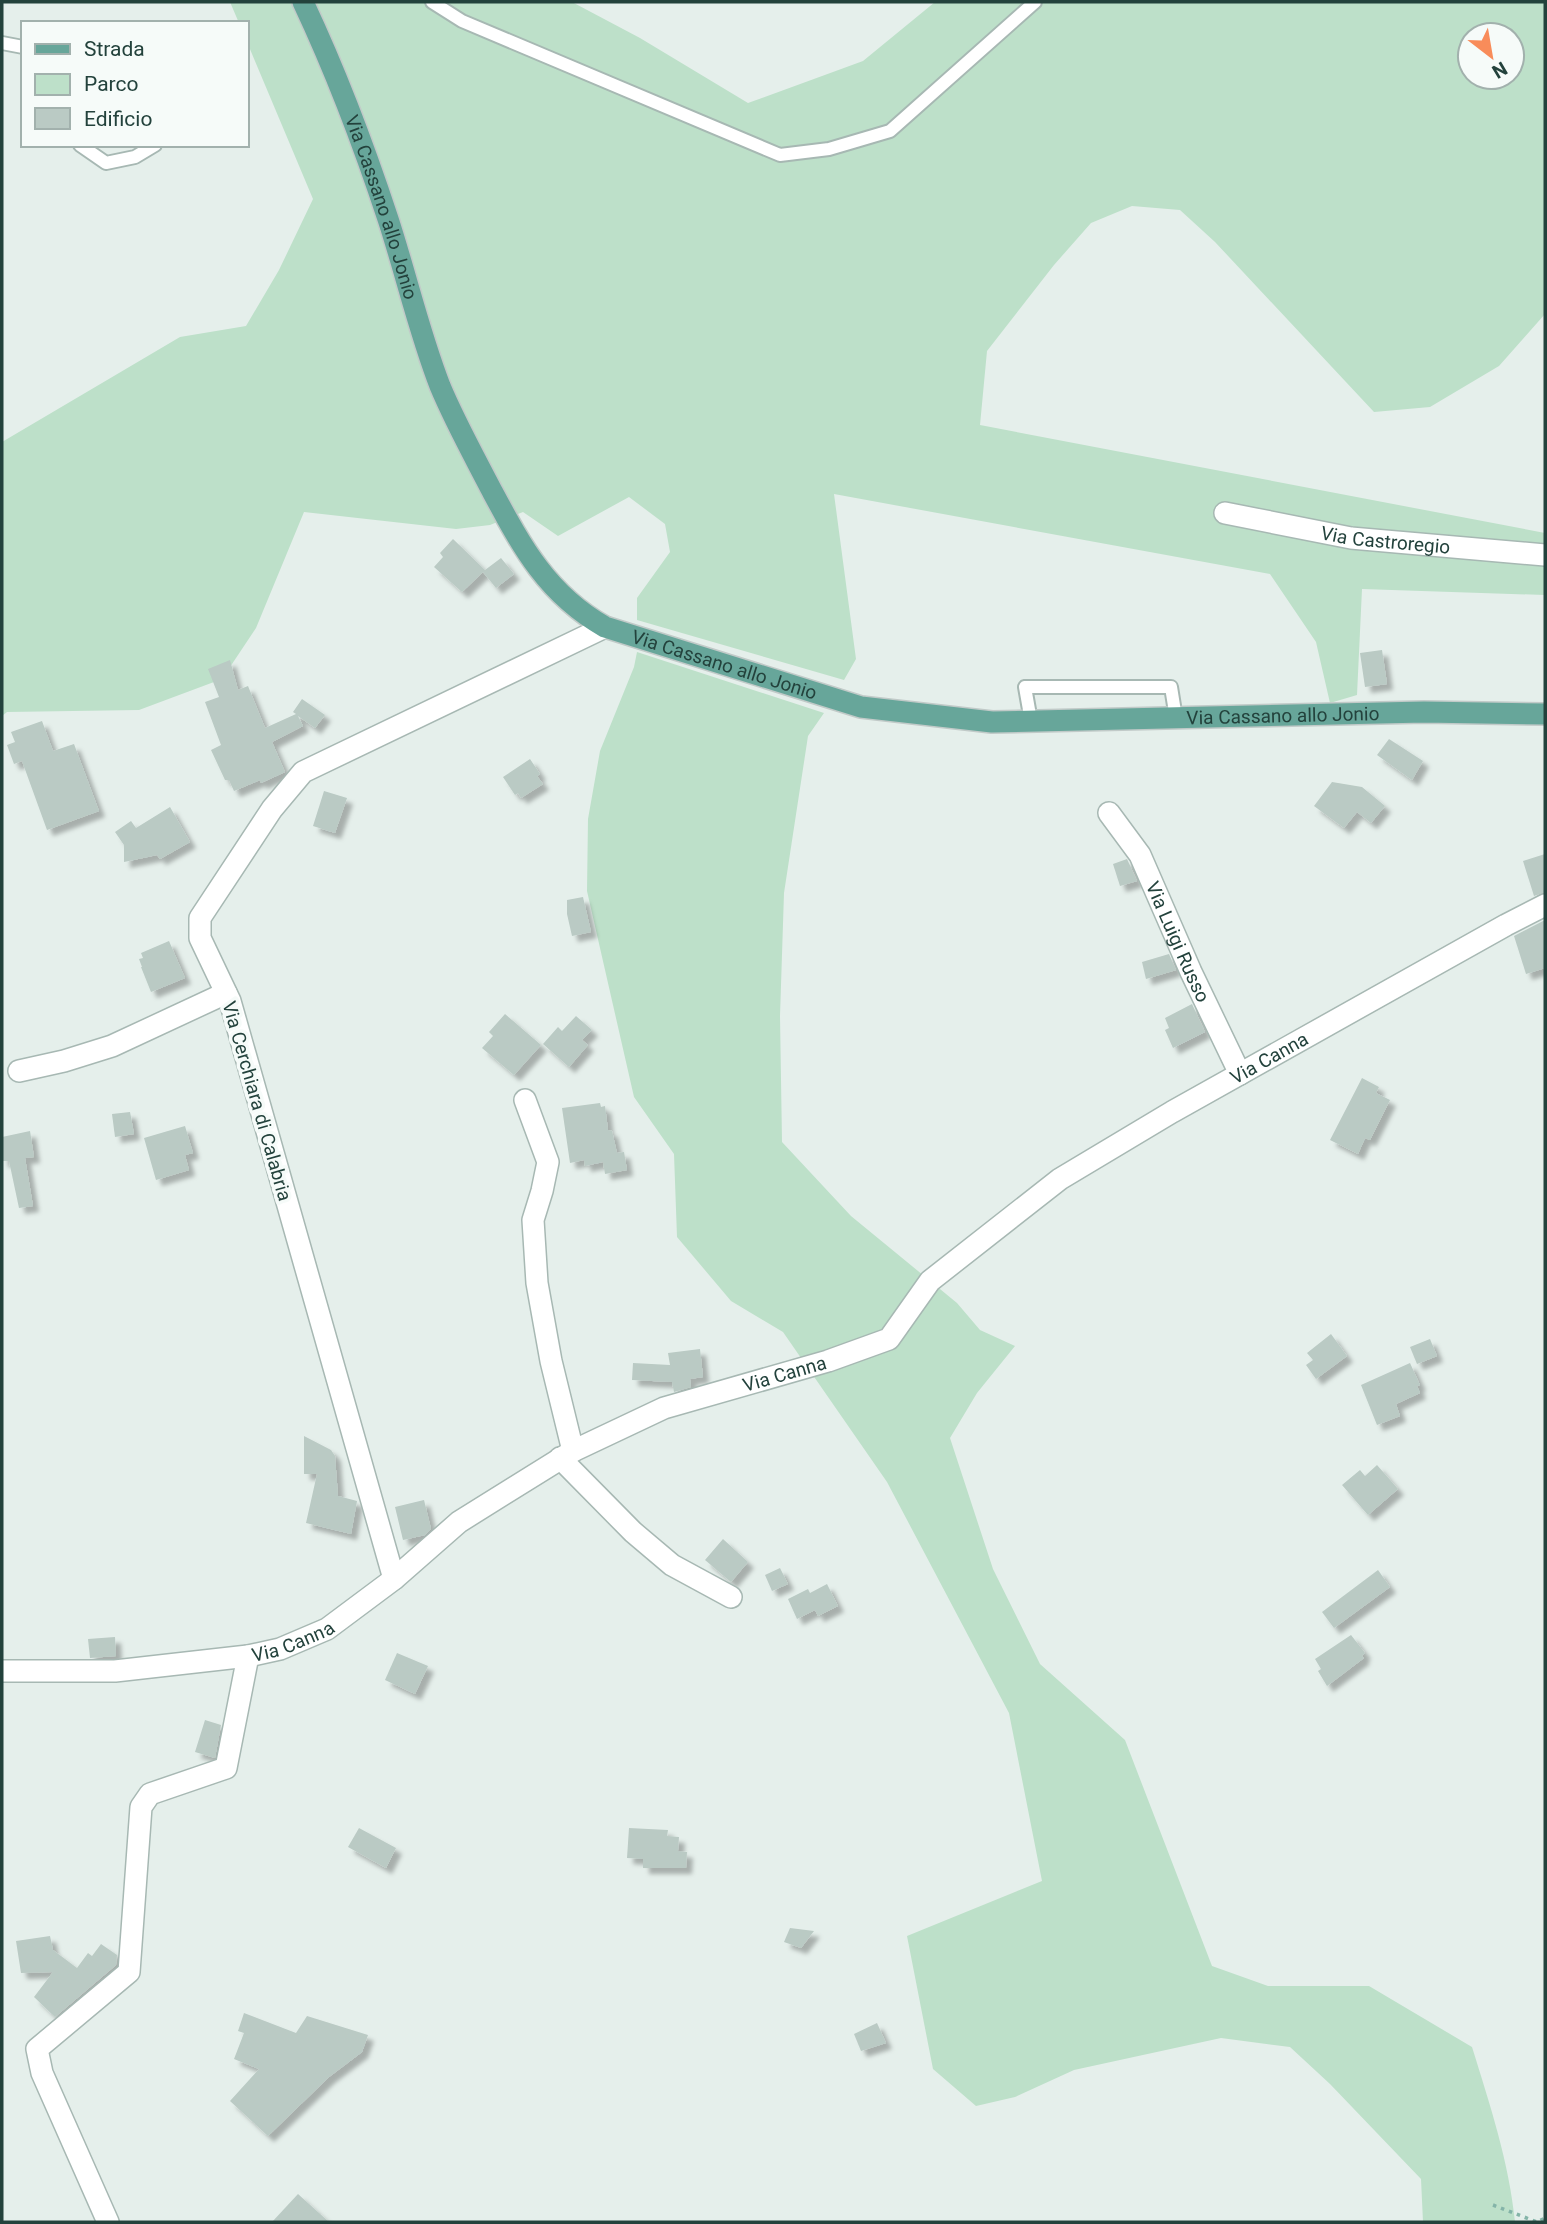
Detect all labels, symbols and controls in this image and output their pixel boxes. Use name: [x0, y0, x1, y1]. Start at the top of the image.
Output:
legend: [21, 21, 248, 147]
north arrow: [1456, 21, 1526, 91]
text: Strada: [84, 37, 145, 61]
text: N: [1488, 57, 1511, 83]
text: Parco: [84, 72, 138, 96]
text: Edificio: [84, 107, 152, 131]
street label: Via Cassano allo Jonio: [341, 112, 423, 302]
street label: Via Castroregio: [1319, 521, 1451, 558]
street label: Via Cassano allo Jonio: [629, 625, 820, 704]
street label: Via Cassano allo Jonio: [1186, 702, 1380, 729]
street label: Via Luigi Russo: [1141, 878, 1215, 1006]
street label: Via Cerchiara di Calabria: [217, 998, 297, 1204]
street label: Via Canna: [1226, 1027, 1312, 1089]
street label: Via Canna: [740, 1351, 829, 1396]
street label: Via Canna: [250, 1616, 339, 1666]

